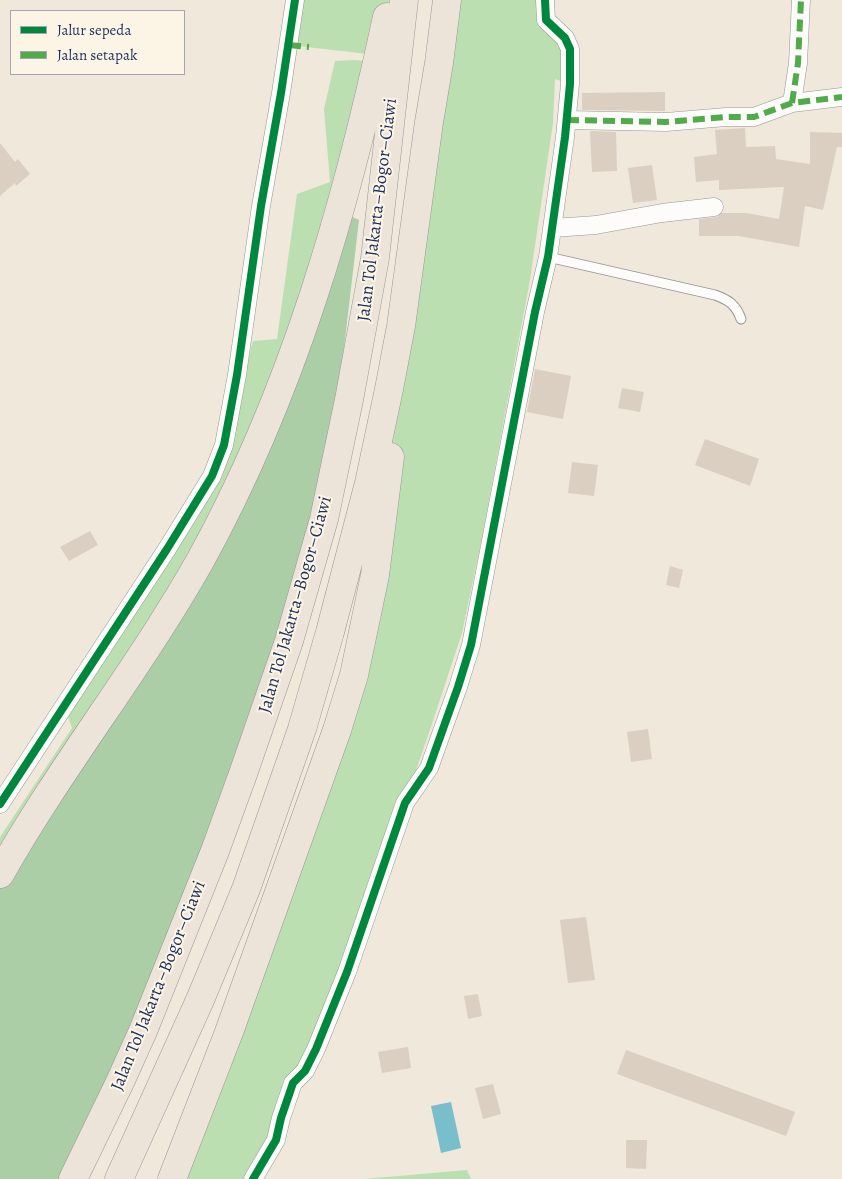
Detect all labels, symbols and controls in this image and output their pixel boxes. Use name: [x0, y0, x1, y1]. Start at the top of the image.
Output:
legend: [10, 10, 185, 75]
text: Jalur sepeda: [57, 20, 131, 40]
text: Jalan setapak: [57, 45, 137, 65]
street label: Jalan Tol Jakarta–Bogor–Ciawi: [354, 97, 402, 323]
street label: Jalan Tol Jakarta–Bogor–Ciawi: [255, 494, 337, 716]
street label: Jalan Tol Jakarta–Bogor–Ciawi: [107, 878, 211, 1094]

